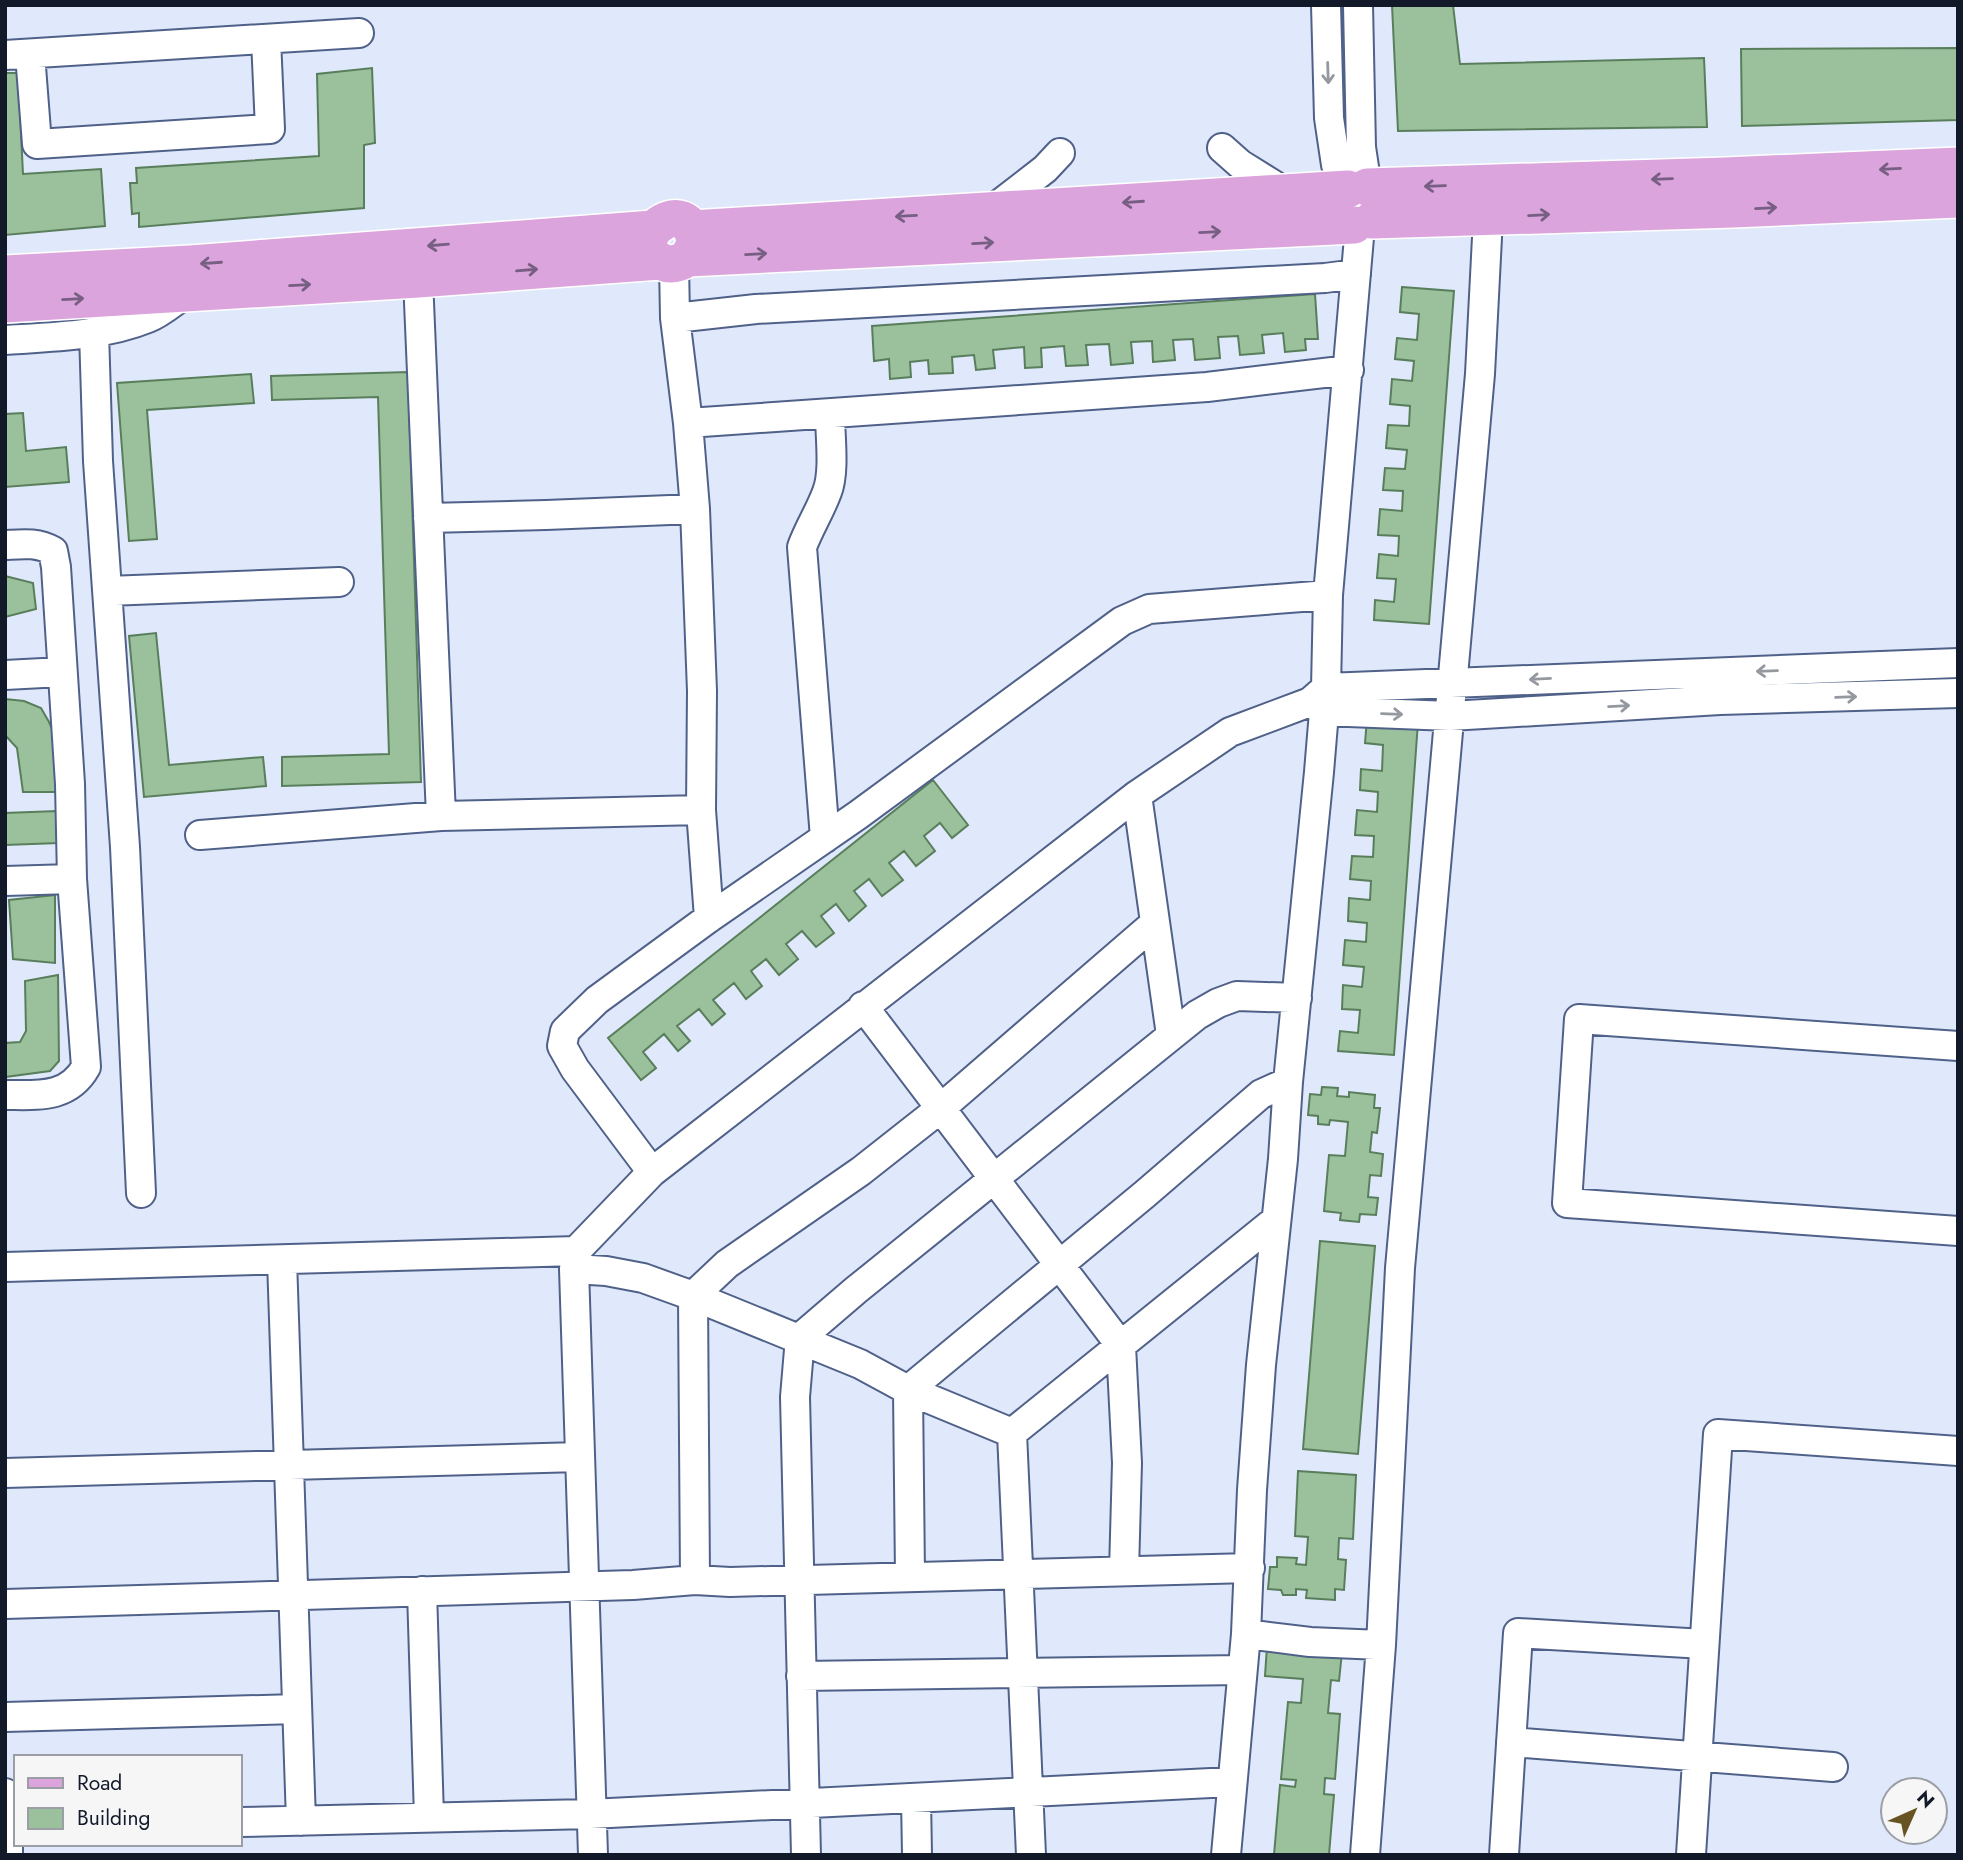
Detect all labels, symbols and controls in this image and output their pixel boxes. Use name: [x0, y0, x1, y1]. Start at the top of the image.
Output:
one-way arrow: [1321, 62, 1335, 85]
one-way arrow: [1879, 163, 1901, 176]
one-way arrow: [1651, 172, 1674, 185]
one-way arrow: [1424, 179, 1447, 193]
one-way arrow: [1122, 195, 1145, 208]
one-way arrow: [1754, 201, 1777, 214]
one-way arrow: [1527, 208, 1550, 221]
one-way arrow: [894, 209, 917, 222]
one-way arrow: [1199, 226, 1222, 239]
one-way arrow: [971, 237, 994, 250]
one-way arrow: [427, 239, 450, 252]
one-way arrow: [744, 248, 767, 261]
one-way arrow: [200, 257, 223, 270]
one-way arrow: [516, 263, 538, 276]
one-way arrow: [289, 278, 312, 291]
one-way arrow: [62, 292, 85, 305]
one-way arrow: [1756, 664, 1779, 678]
one-way arrow: [1529, 673, 1552, 686]
one-way arrow: [1834, 690, 1857, 704]
one-way arrow: [1607, 699, 1630, 712]
one-way arrow: [1380, 707, 1403, 720]
legend: [14, 1755, 242, 1846]
text: Road: [77, 1768, 122, 1798]
north arrow: [1879, 1776, 1949, 1846]
text: N: [1911, 1784, 1941, 1814]
text: Building: [77, 1803, 150, 1833]

